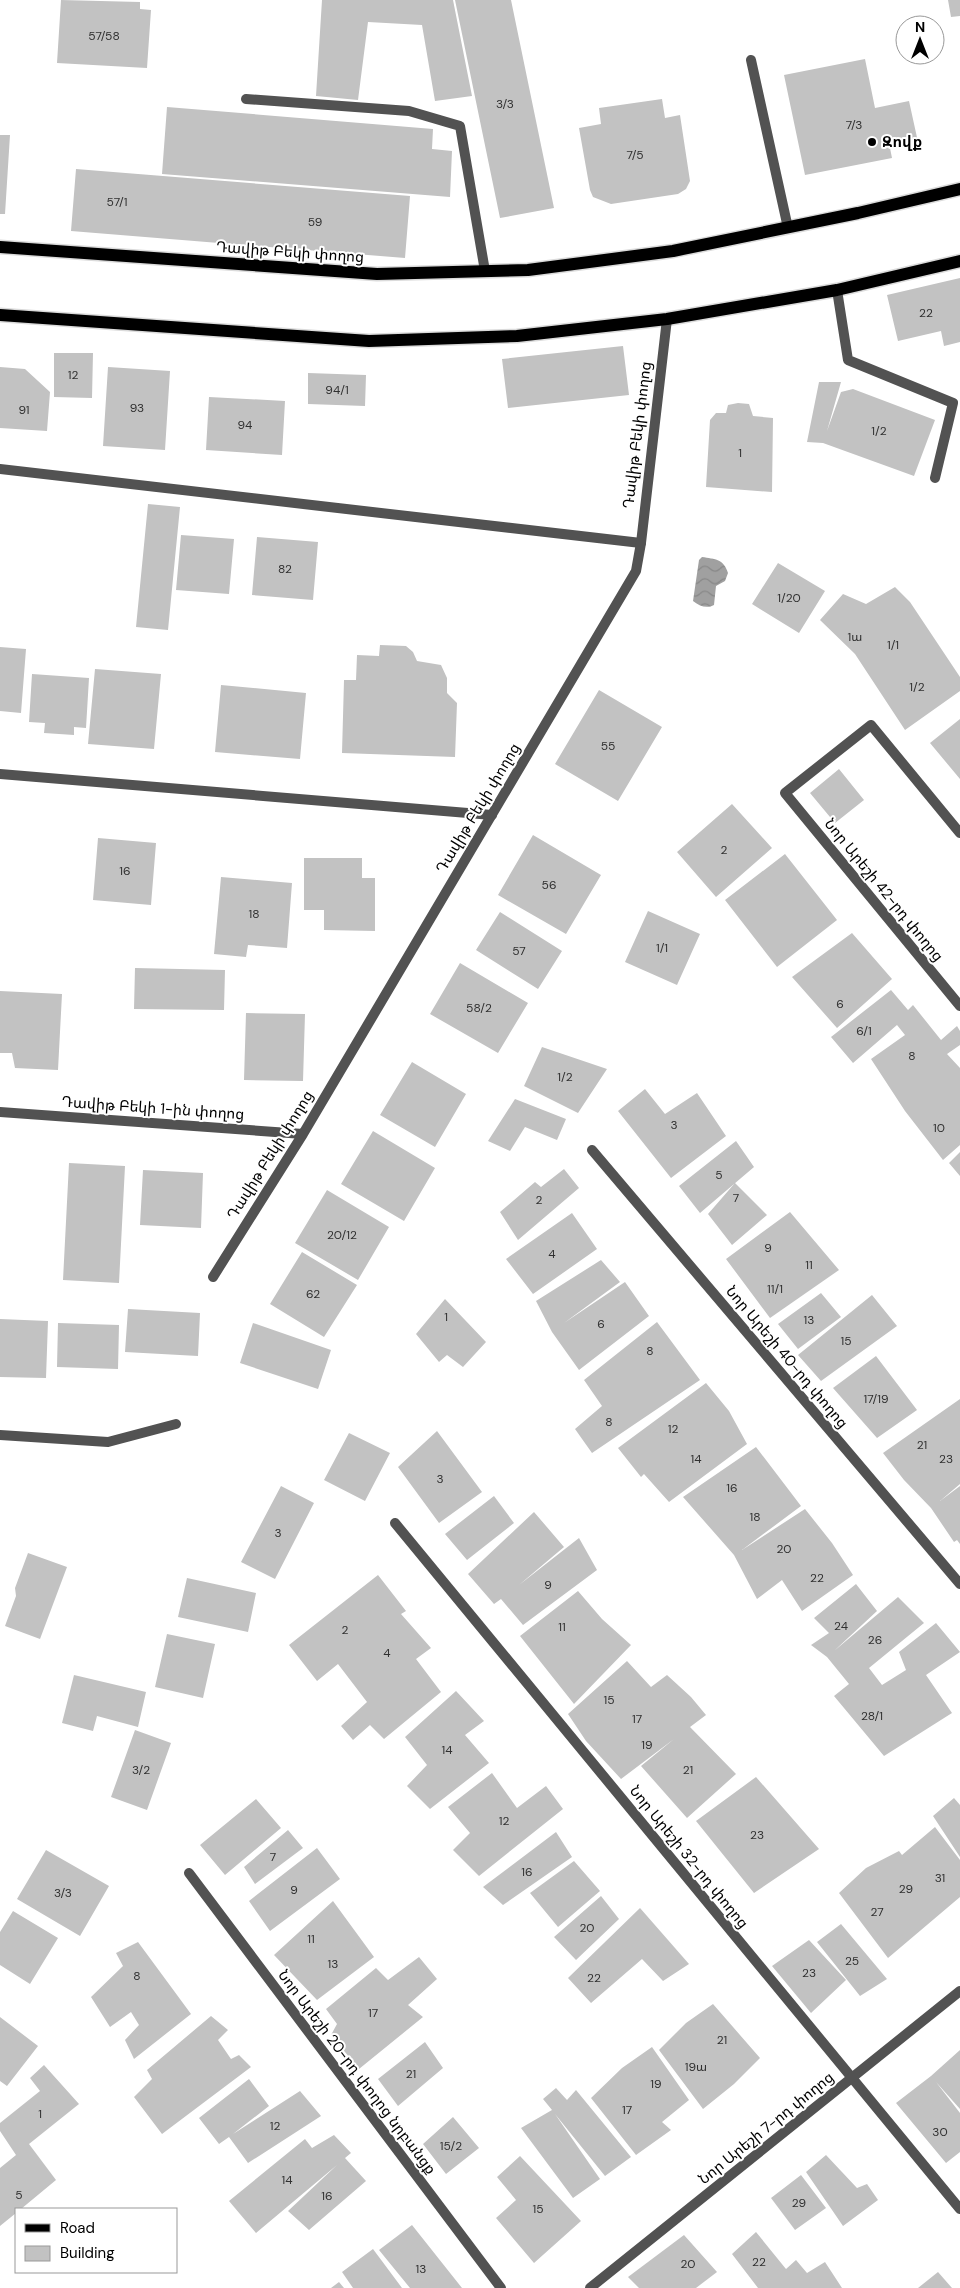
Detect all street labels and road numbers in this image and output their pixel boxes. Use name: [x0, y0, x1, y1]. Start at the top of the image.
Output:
street label: Դավիթ Բեկի փողոց: [215, 237, 365, 267]
street label: Դավիթ Բեկի փողոց: [618, 360, 656, 510]
street label: Դավիթ Բեկի փողոց: [431, 739, 525, 877]
street label: Նոր Արեշի 42-րդ փողոց: [820, 814, 948, 966]
street label: Դավիթ Բեկի փողոց: [222, 1087, 318, 1223]
street label: Դավիթ Բեկի 1-ին փողոց: [61, 1092, 245, 1124]
street label: Նոր Արեշի 40-րդ փողոց: [721, 1281, 853, 1433]
street label: Նոր Արեշի 32-րդ փողոց: [625, 1781, 753, 1933]
street label: Նոր Արեշի 20-րդ փողոց նրբանցք: [273, 1966, 441, 2178]
street label: Նոր Արեշի 7-րդ փողոց: [694, 2067, 838, 2189]

